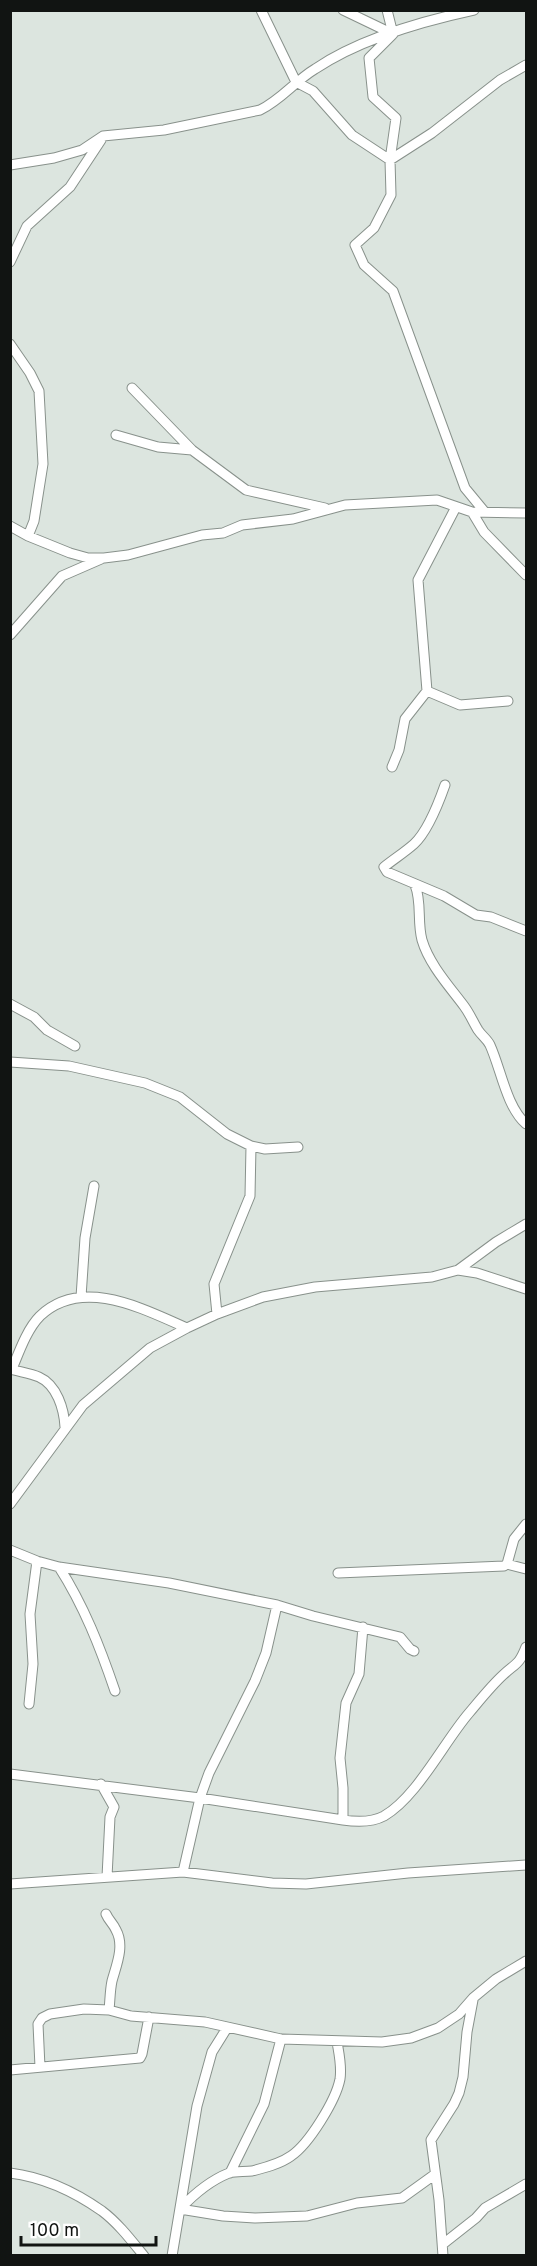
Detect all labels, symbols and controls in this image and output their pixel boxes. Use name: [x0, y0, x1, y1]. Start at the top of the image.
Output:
scale bar: [21, 2209, 156, 2247]
text: 100 m: [30, 2220, 79, 2243]

